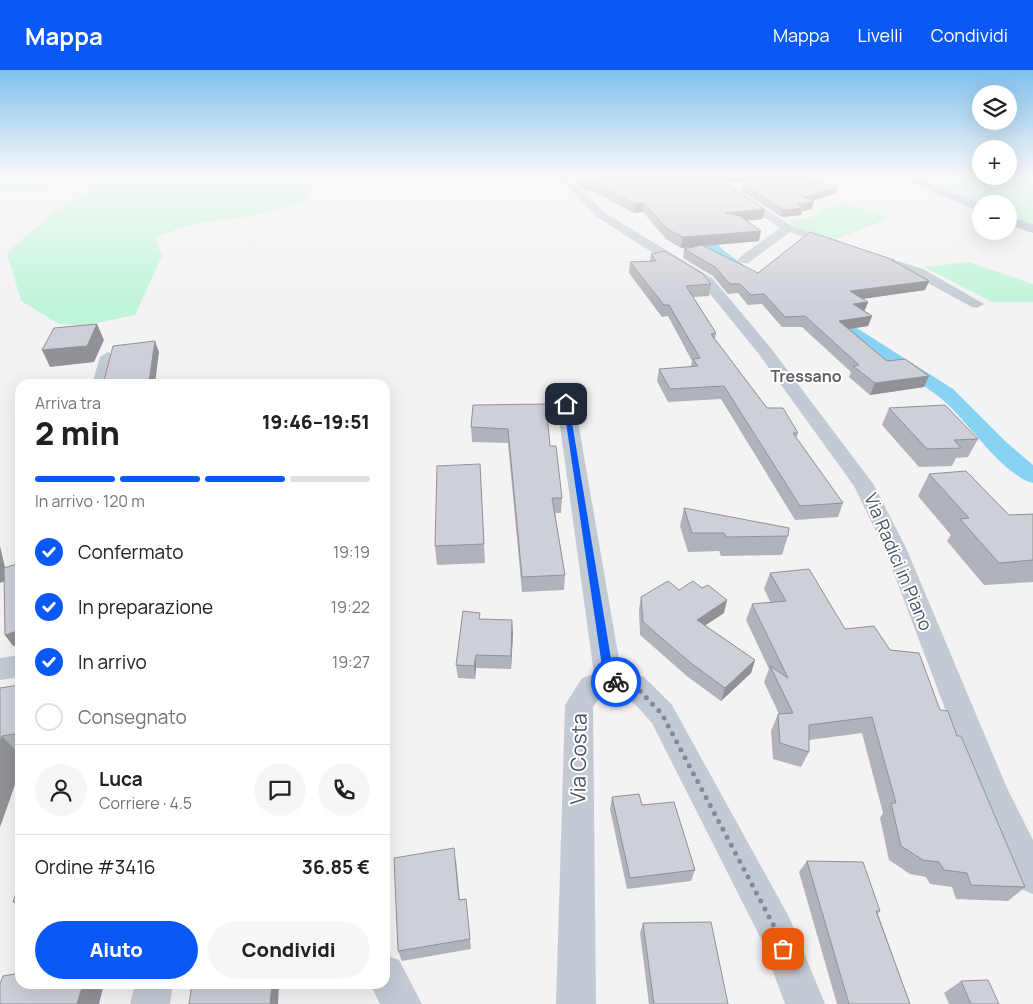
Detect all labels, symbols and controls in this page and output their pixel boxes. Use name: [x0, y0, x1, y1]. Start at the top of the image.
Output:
text: Mappa: [25, 19, 103, 52]
text: Mappa: [773, 23, 829, 47]
text: Livelli: [857, 23, 903, 47]
text: Condividi: [931, 23, 1008, 47]
map controls: [972, 85, 1017, 240]
button: layers: [972, 85, 1017, 130]
button: +: [972, 140, 1017, 185]
button: −: [972, 195, 1017, 240]
district label: Tressano: [770, 365, 842, 387]
pin: [545, 383, 587, 425]
icon: home: [552, 390, 580, 418]
text: Arriva tra: [35, 392, 101, 414]
text: 19:46–19:51: [262, 409, 370, 435]
text: 2 min: [35, 411, 120, 455]
street label: Via Radici in Piano: [859, 489, 939, 634]
text: In arrivo · 120 m: [35, 490, 145, 512]
icon: check: [35, 538, 63, 566]
text: Confermato: [78, 539, 184, 565]
text: 19:19: [333, 541, 370, 563]
icon: check: [35, 593, 63, 621]
text: In preparazione: [78, 594, 213, 620]
text: 19:22: [331, 596, 370, 618]
icon: check: [35, 648, 63, 676]
text: In arrivo: [78, 649, 147, 675]
text: 19:27: [332, 651, 370, 673]
courier: [591, 657, 641, 707]
icon: bike: [602, 668, 630, 696]
text: Consegnato: [78, 704, 187, 730]
street label: Via Costa: [563, 713, 593, 805]
button: person: [35, 764, 87, 816]
button: chat: [254, 764, 306, 816]
button: phone: [318, 764, 370, 816]
text: Luca: [99, 766, 143, 792]
text: Corriere · 4.5: [99, 792, 192, 814]
text: Ordine #3416: [35, 854, 156, 880]
text: 36.85 €: [302, 854, 370, 880]
button: Aiuto: [35, 921, 198, 979]
button: Condividi: [208, 921, 370, 979]
pin: [762, 928, 804, 970]
icon: bag: [769, 935, 797, 963]

